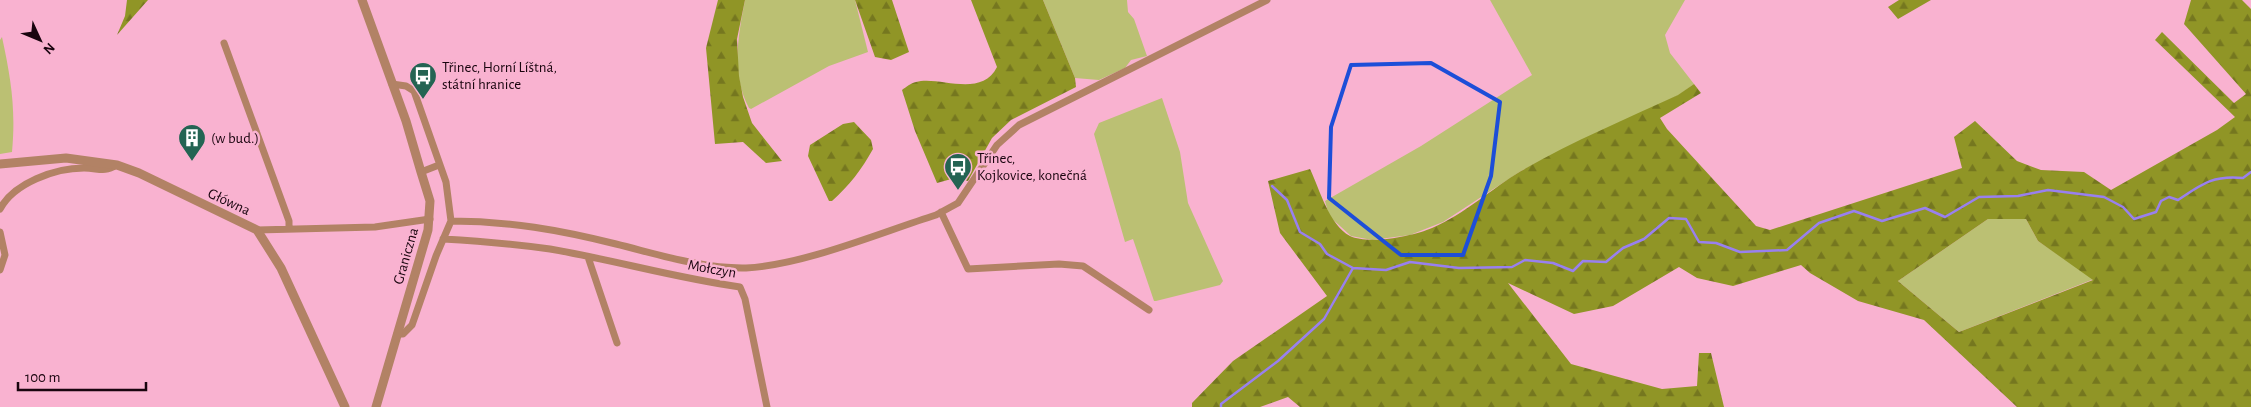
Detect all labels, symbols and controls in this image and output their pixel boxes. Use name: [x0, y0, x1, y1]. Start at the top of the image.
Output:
north arrow: [15, 15, 65, 65]
text: N: [40, 40, 57, 57]
place label: Třinec, Horní Líštná, státní hranice: [442, 60, 557, 92]
bus stop icon: Třinec, Horní Líštná, státní hranice: [408, 61, 438, 100]
building icon: (w bud.): [177, 123, 207, 162]
place label: (w bud.): [211, 131, 259, 146]
place label: Třinec, Kojkovice, konečná: [977, 151, 1087, 183]
bus stop icon: Třinec, Kojkovice, konečná: [943, 152, 973, 191]
street label: Główna: [206, 186, 253, 218]
street label: Graniczna: [391, 226, 421, 286]
street label: Mołczyn: [687, 257, 737, 281]
scale bar: [18, 360, 145, 392]
text: 100 m: [25, 370, 60, 385]

